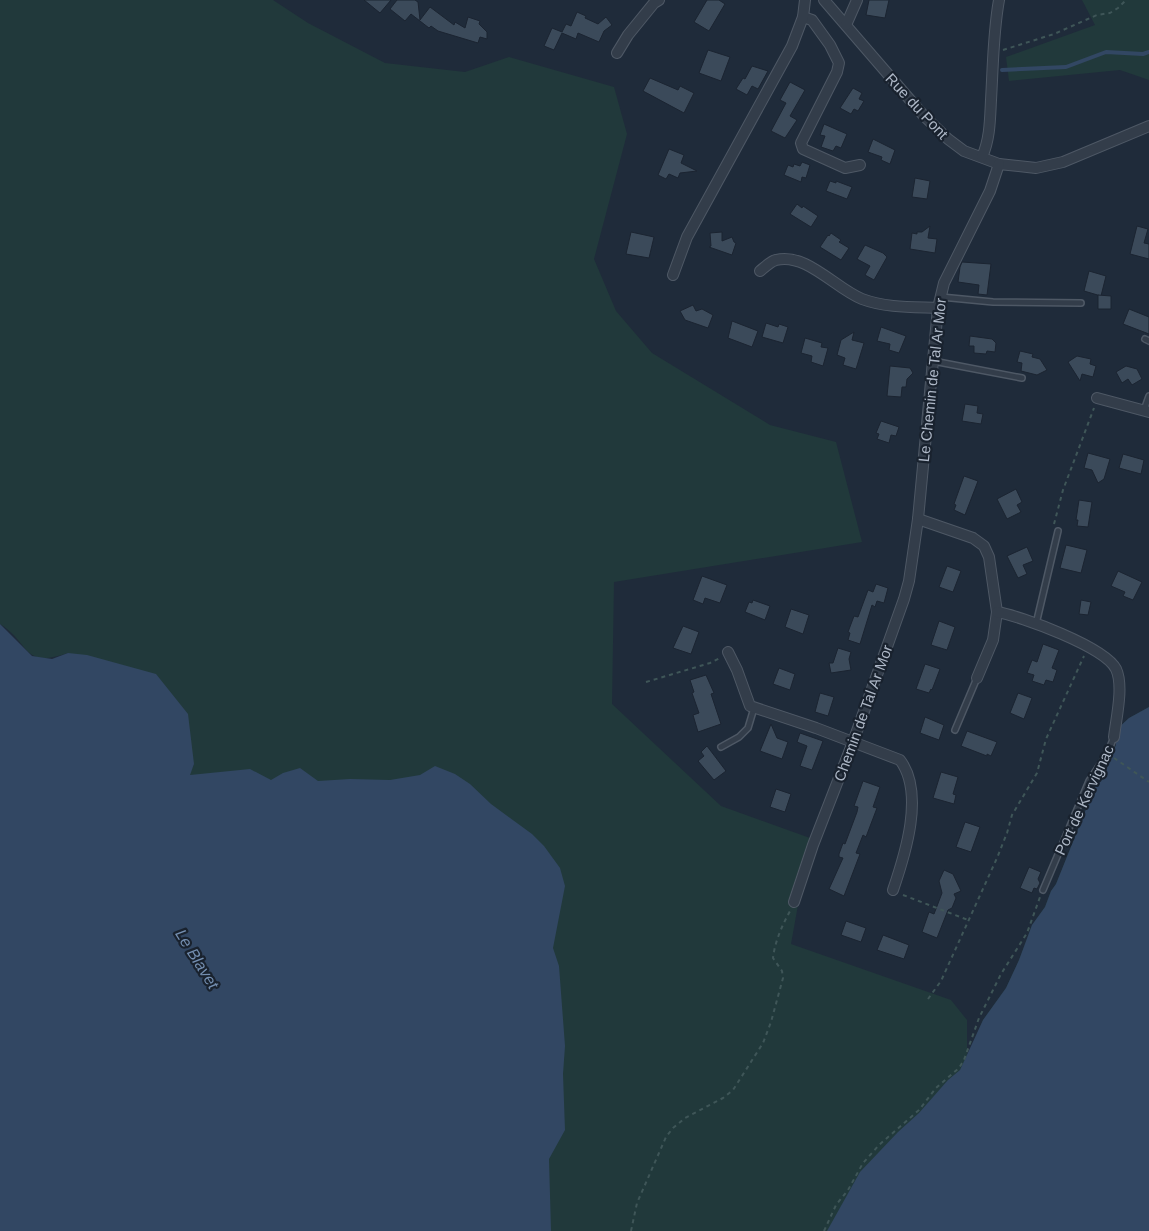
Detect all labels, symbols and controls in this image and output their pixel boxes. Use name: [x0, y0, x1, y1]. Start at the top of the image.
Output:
street label: Rue du Pont: [882, 70, 952, 143]
street label: Le Chemin de Tal Ar Mor: [915, 297, 949, 463]
street label: Chemin de Tal Ar Mor: [830, 642, 896, 784]
street label: Port de Kervignac: [1051, 742, 1117, 858]
water label: Le Blavet: [172, 926, 222, 992]

